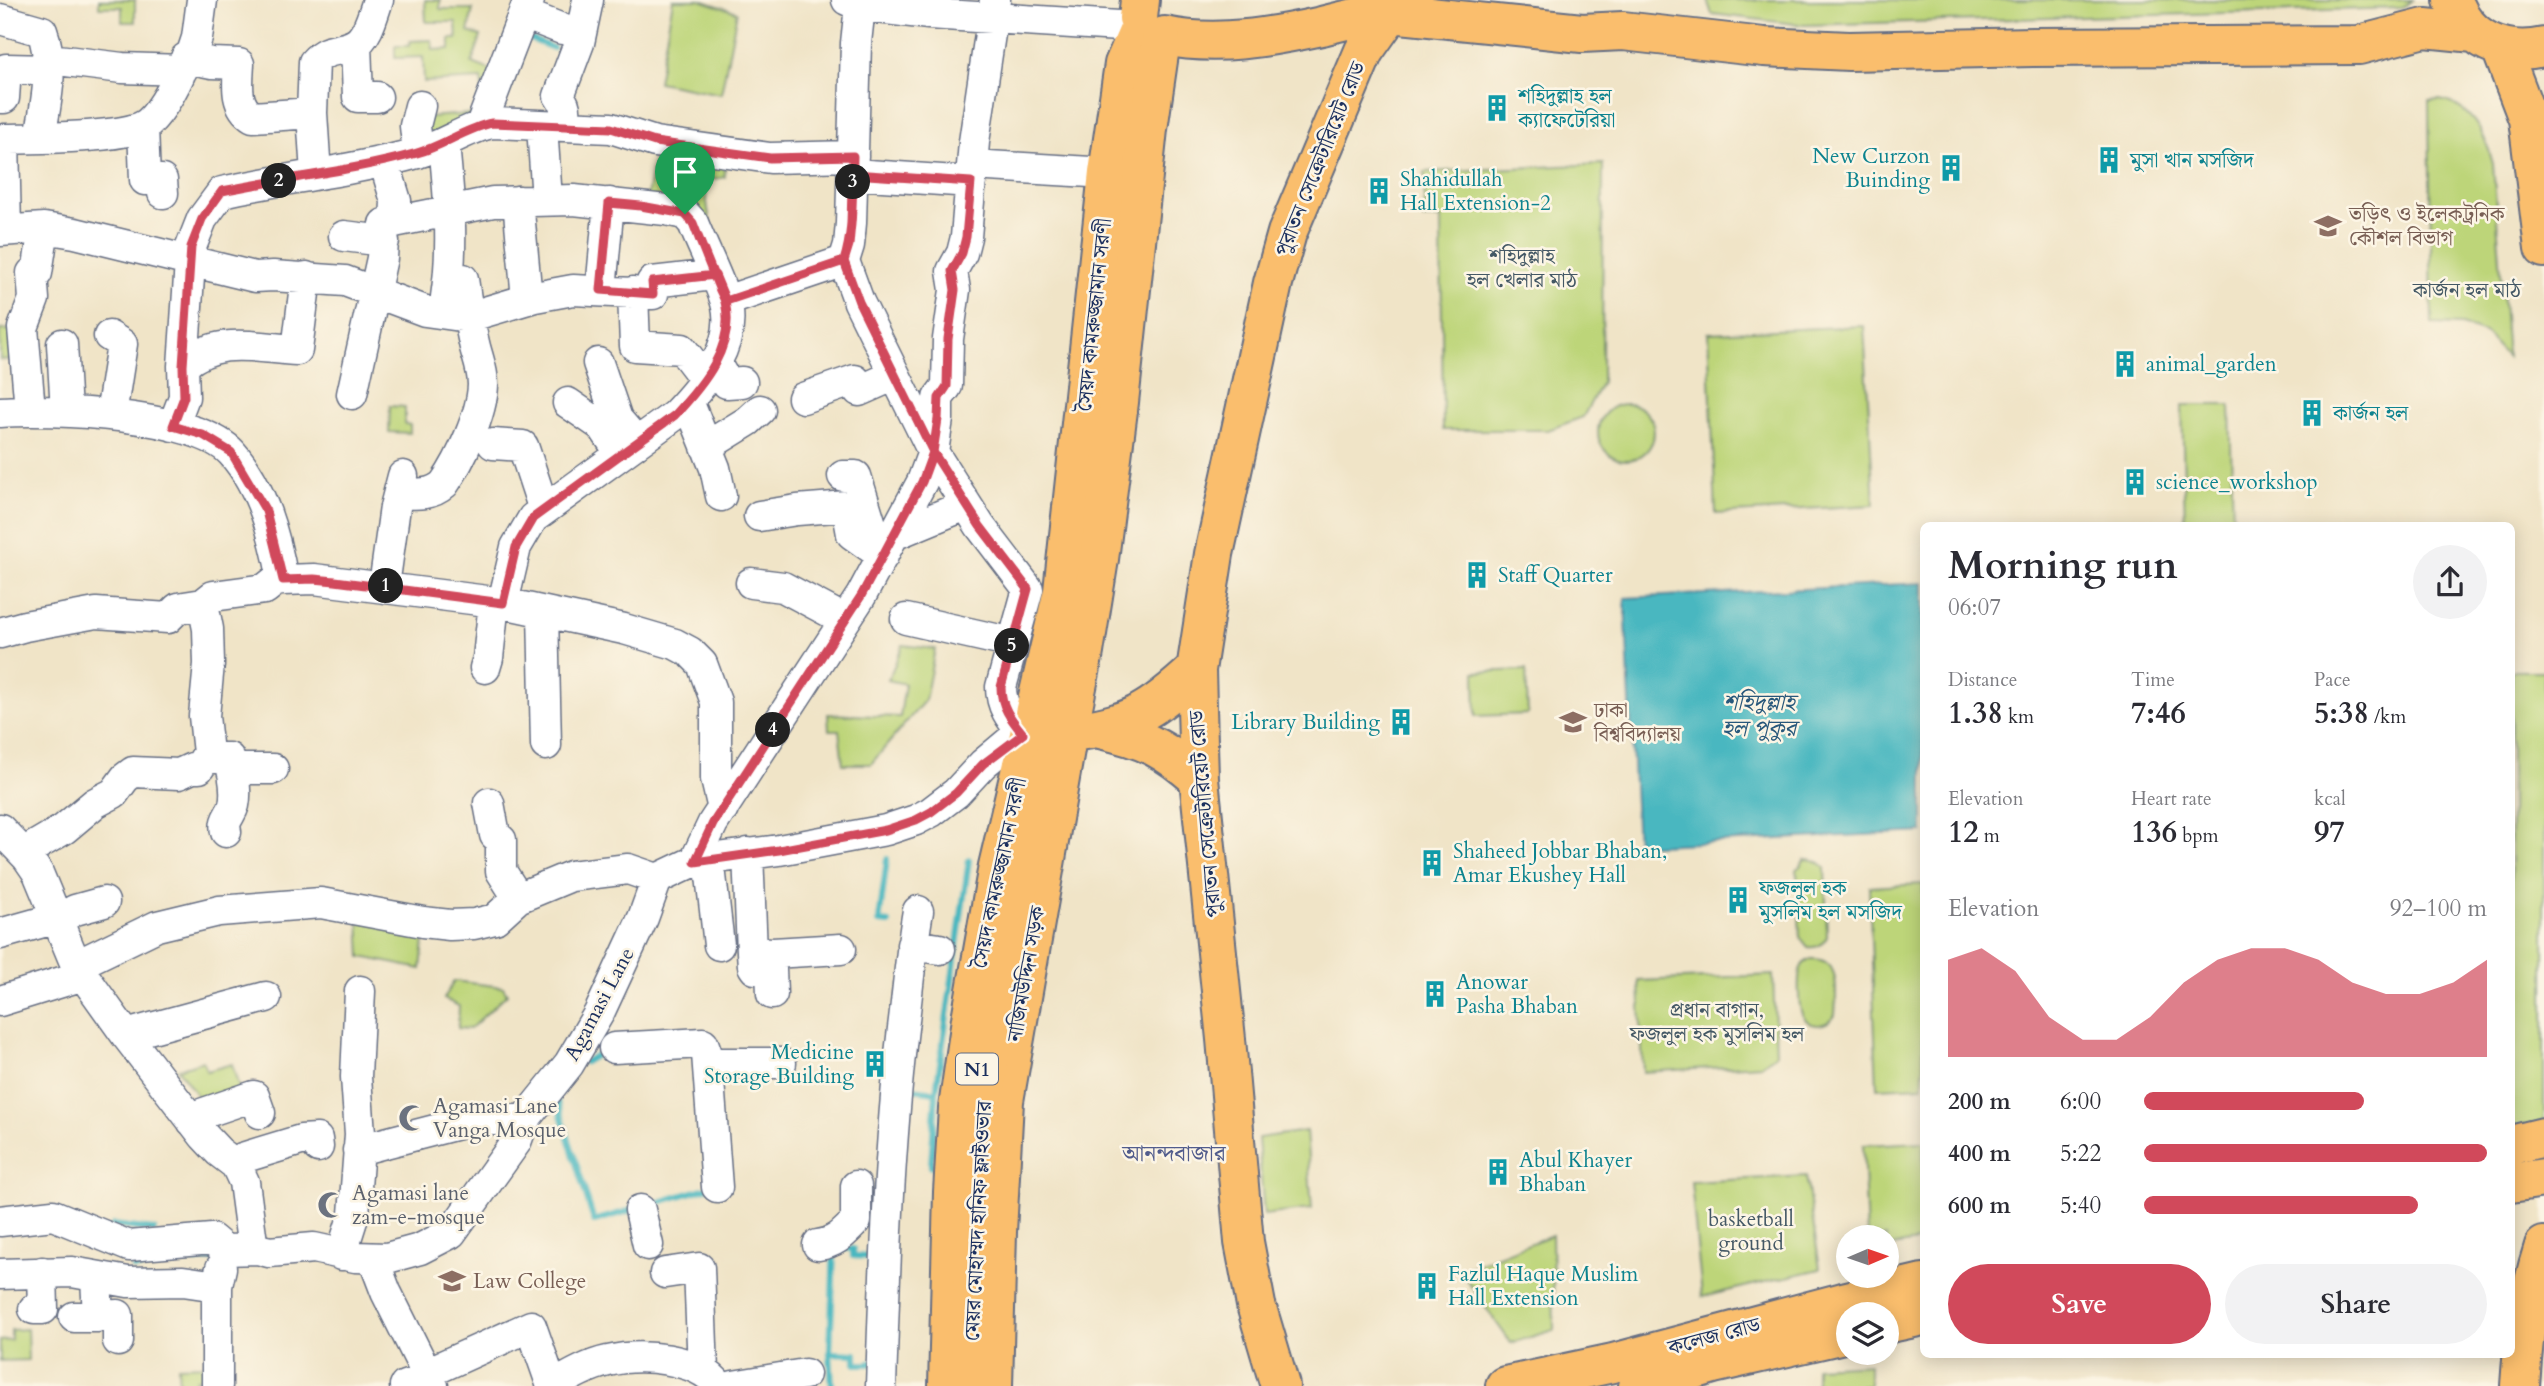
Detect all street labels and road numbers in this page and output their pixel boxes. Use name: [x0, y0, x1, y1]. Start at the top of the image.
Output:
street label: পুরাতন সেক্রেটারিয়েট রোড: [1268, 57, 1373, 261]
street label: সৈয়দ কামরুজ্জামান সরণী: [1070, 217, 1119, 414]
street label: পুরাতন সেক্রেটারিয়েট রোড: [1182, 708, 1229, 919]
street label: সৈয়দ কামরুজ্জামান সরণী: [965, 775, 1034, 972]
street label: নাজিমউদ্দিন সড়ক: [1000, 903, 1053, 1045]
street label: Agamasi Lane: [557, 942, 641, 1066]
road number: N1: [956, 1054, 998, 1084]
street label: মেয়র মোহাম্মদ হানিফ ফ্লাইওভার: [958, 1099, 999, 1342]
street label: কলেজ রোড: [1664, 1310, 1764, 1363]

